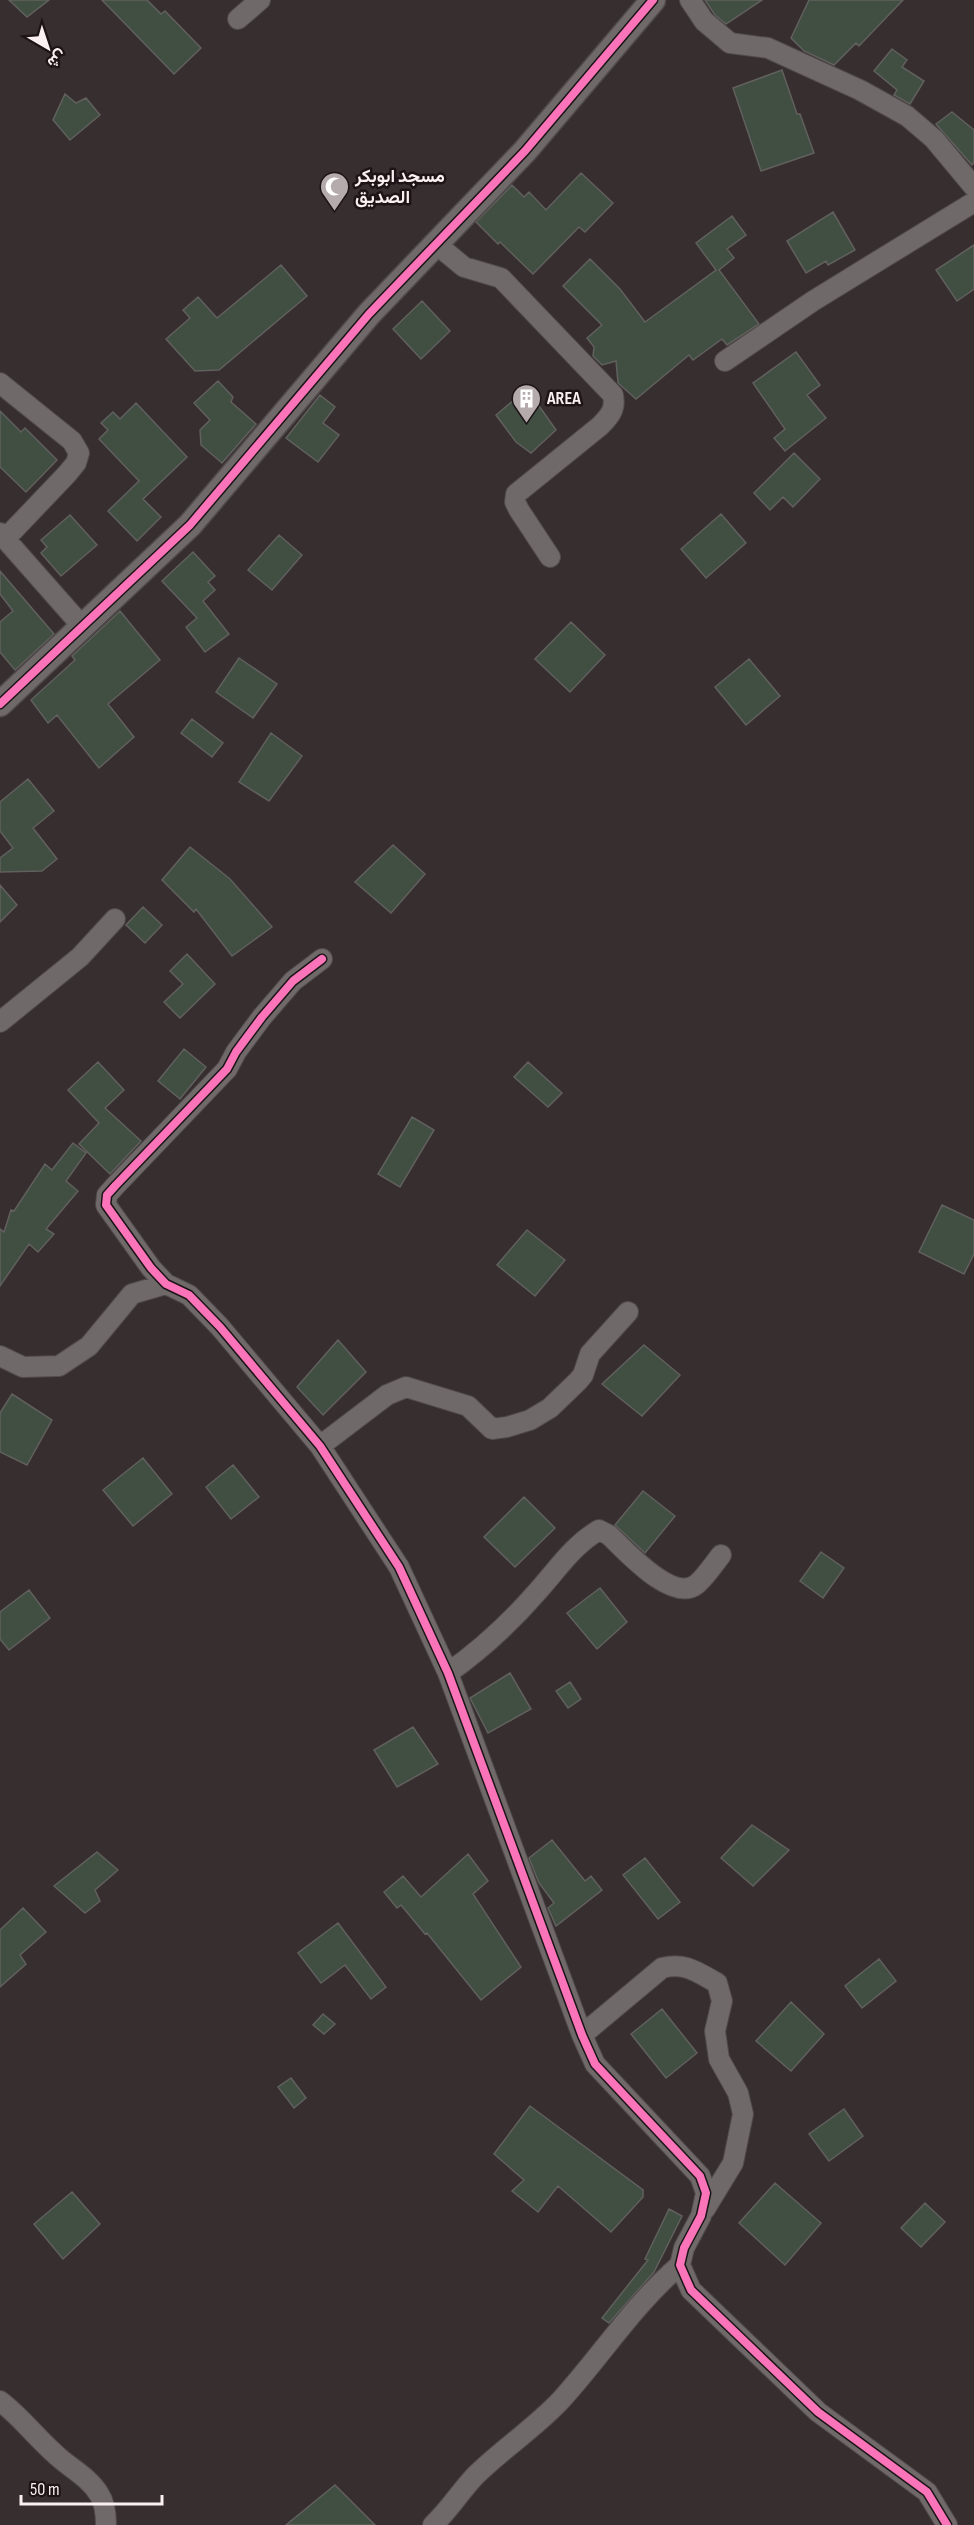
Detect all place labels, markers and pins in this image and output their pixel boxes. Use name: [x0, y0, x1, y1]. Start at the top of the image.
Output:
place label: مسجد ابوبكر الصديق: [354, 166, 445, 208]
mosque icon: مسجد ابوبكر الصديق: [318, 170, 350, 212]
building icon: AREA: [510, 382, 542, 424]
place label: AREA: [546, 388, 581, 409]

